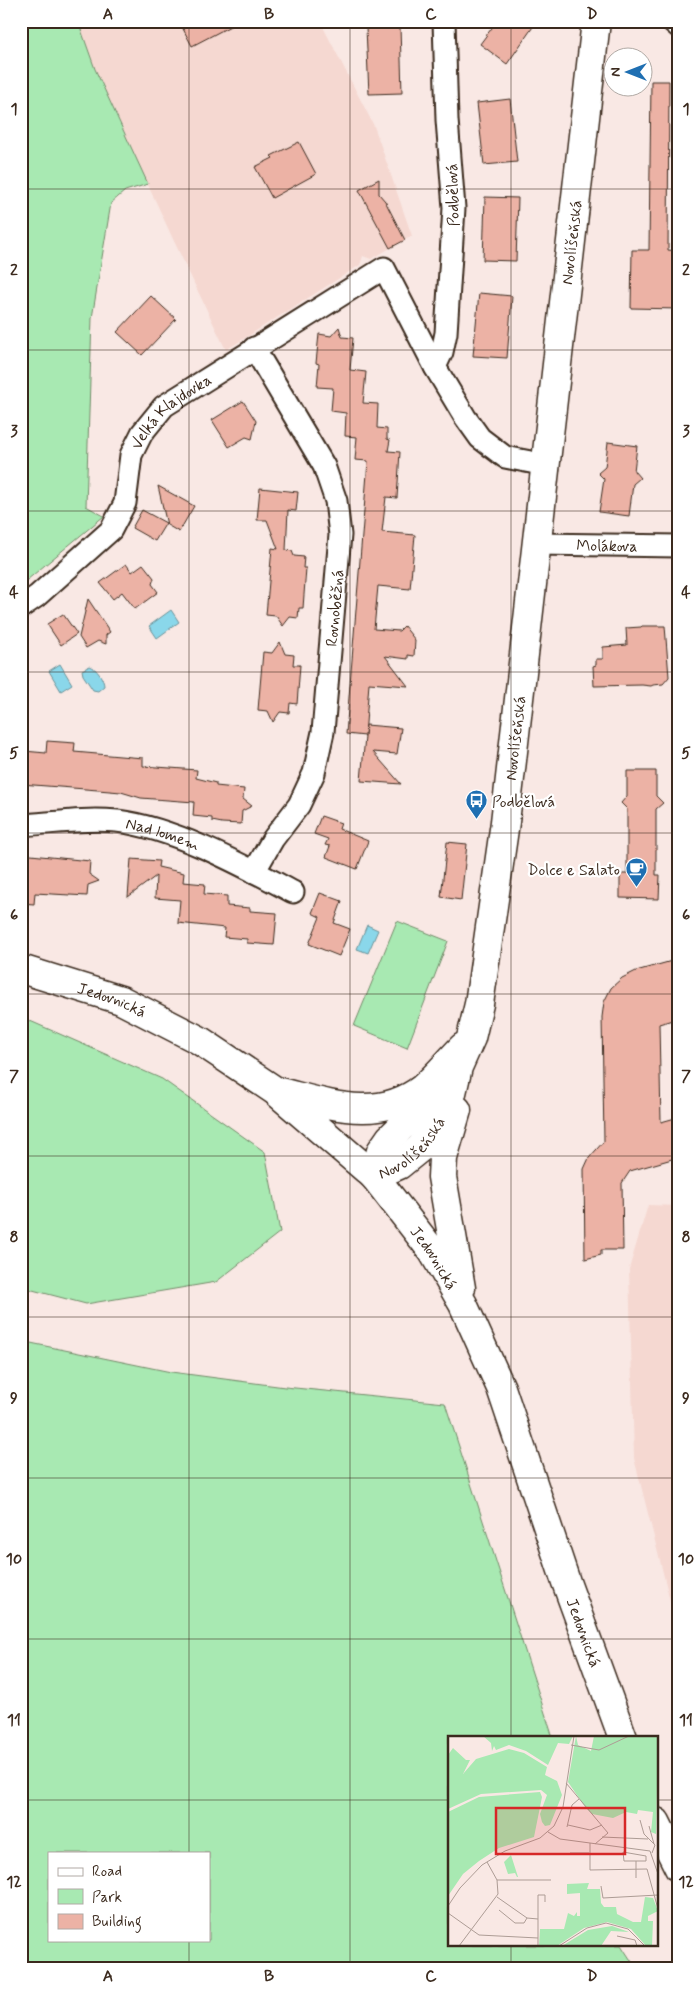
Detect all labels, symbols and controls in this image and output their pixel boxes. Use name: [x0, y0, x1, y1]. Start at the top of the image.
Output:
text: A: [103, 4, 113, 25]
text: B: [264, 4, 274, 25]
text: C: [425, 4, 437, 25]
text: D: [586, 4, 598, 25]
north arrow: [602, 48, 652, 98]
text: N: [607, 67, 625, 77]
text: 1: [10, 99, 18, 120]
text: 1: [682, 99, 690, 120]
street label: Podbělová: [442, 163, 465, 227]
street label: Novolíšeňská: [557, 199, 588, 286]
text: 2: [10, 260, 18, 281]
text: 2: [682, 260, 690, 281]
street label: Velká Klajdovka: [127, 370, 216, 453]
text: 3: [10, 421, 18, 442]
text: 3: [682, 421, 690, 442]
street label: Molákova: [576, 536, 638, 557]
street label: Rovnoběžná: [322, 569, 349, 648]
text: 4: [9, 582, 19, 603]
text: 4: [681, 582, 691, 603]
street label: Novolíšeňská: [501, 695, 531, 782]
text: 5: [9, 743, 19, 764]
text: 5: [681, 743, 691, 764]
bus stop icon: Podbělová: [464, 789, 488, 820]
place label: Podbělová: [492, 792, 555, 813]
street label: Nad lomem: [124, 813, 203, 857]
cafe icon: Dolce e Salato: [624, 857, 648, 888]
place label: Dolce e Salato: [527, 860, 620, 881]
text: 6: [10, 905, 18, 926]
text: 6: [682, 905, 690, 926]
street label: Jedovnická: [75, 978, 150, 1023]
text: 7: [9, 1066, 19, 1087]
text: 7: [681, 1066, 691, 1087]
street label: Novolíšeňská: [375, 1114, 451, 1185]
street label: Jedovnická: [405, 1222, 462, 1294]
text: 8: [9, 1227, 19, 1248]
text: 8: [681, 1227, 691, 1248]
text: 9: [10, 1388, 18, 1409]
text: 9: [682, 1388, 690, 1409]
text: 10: [6, 1549, 22, 1570]
text: 10: [678, 1549, 694, 1570]
street label: Jedovnická: [561, 1595, 605, 1670]
text: 11: [7, 1710, 21, 1731]
text: 11: [679, 1710, 693, 1731]
inset map: [448, 1736, 658, 1946]
legend: [48, 1852, 210, 1942]
text: Road: [92, 1862, 122, 1882]
text: 12: [6, 1872, 22, 1893]
text: 12: [678, 1872, 694, 1893]
text: Park: [92, 1888, 122, 1908]
text: Building: [92, 1912, 142, 1933]
text: A: [103, 1966, 113, 1987]
text: B: [264, 1966, 274, 1987]
text: C: [425, 1966, 437, 1987]
text: D: [586, 1966, 598, 1987]

